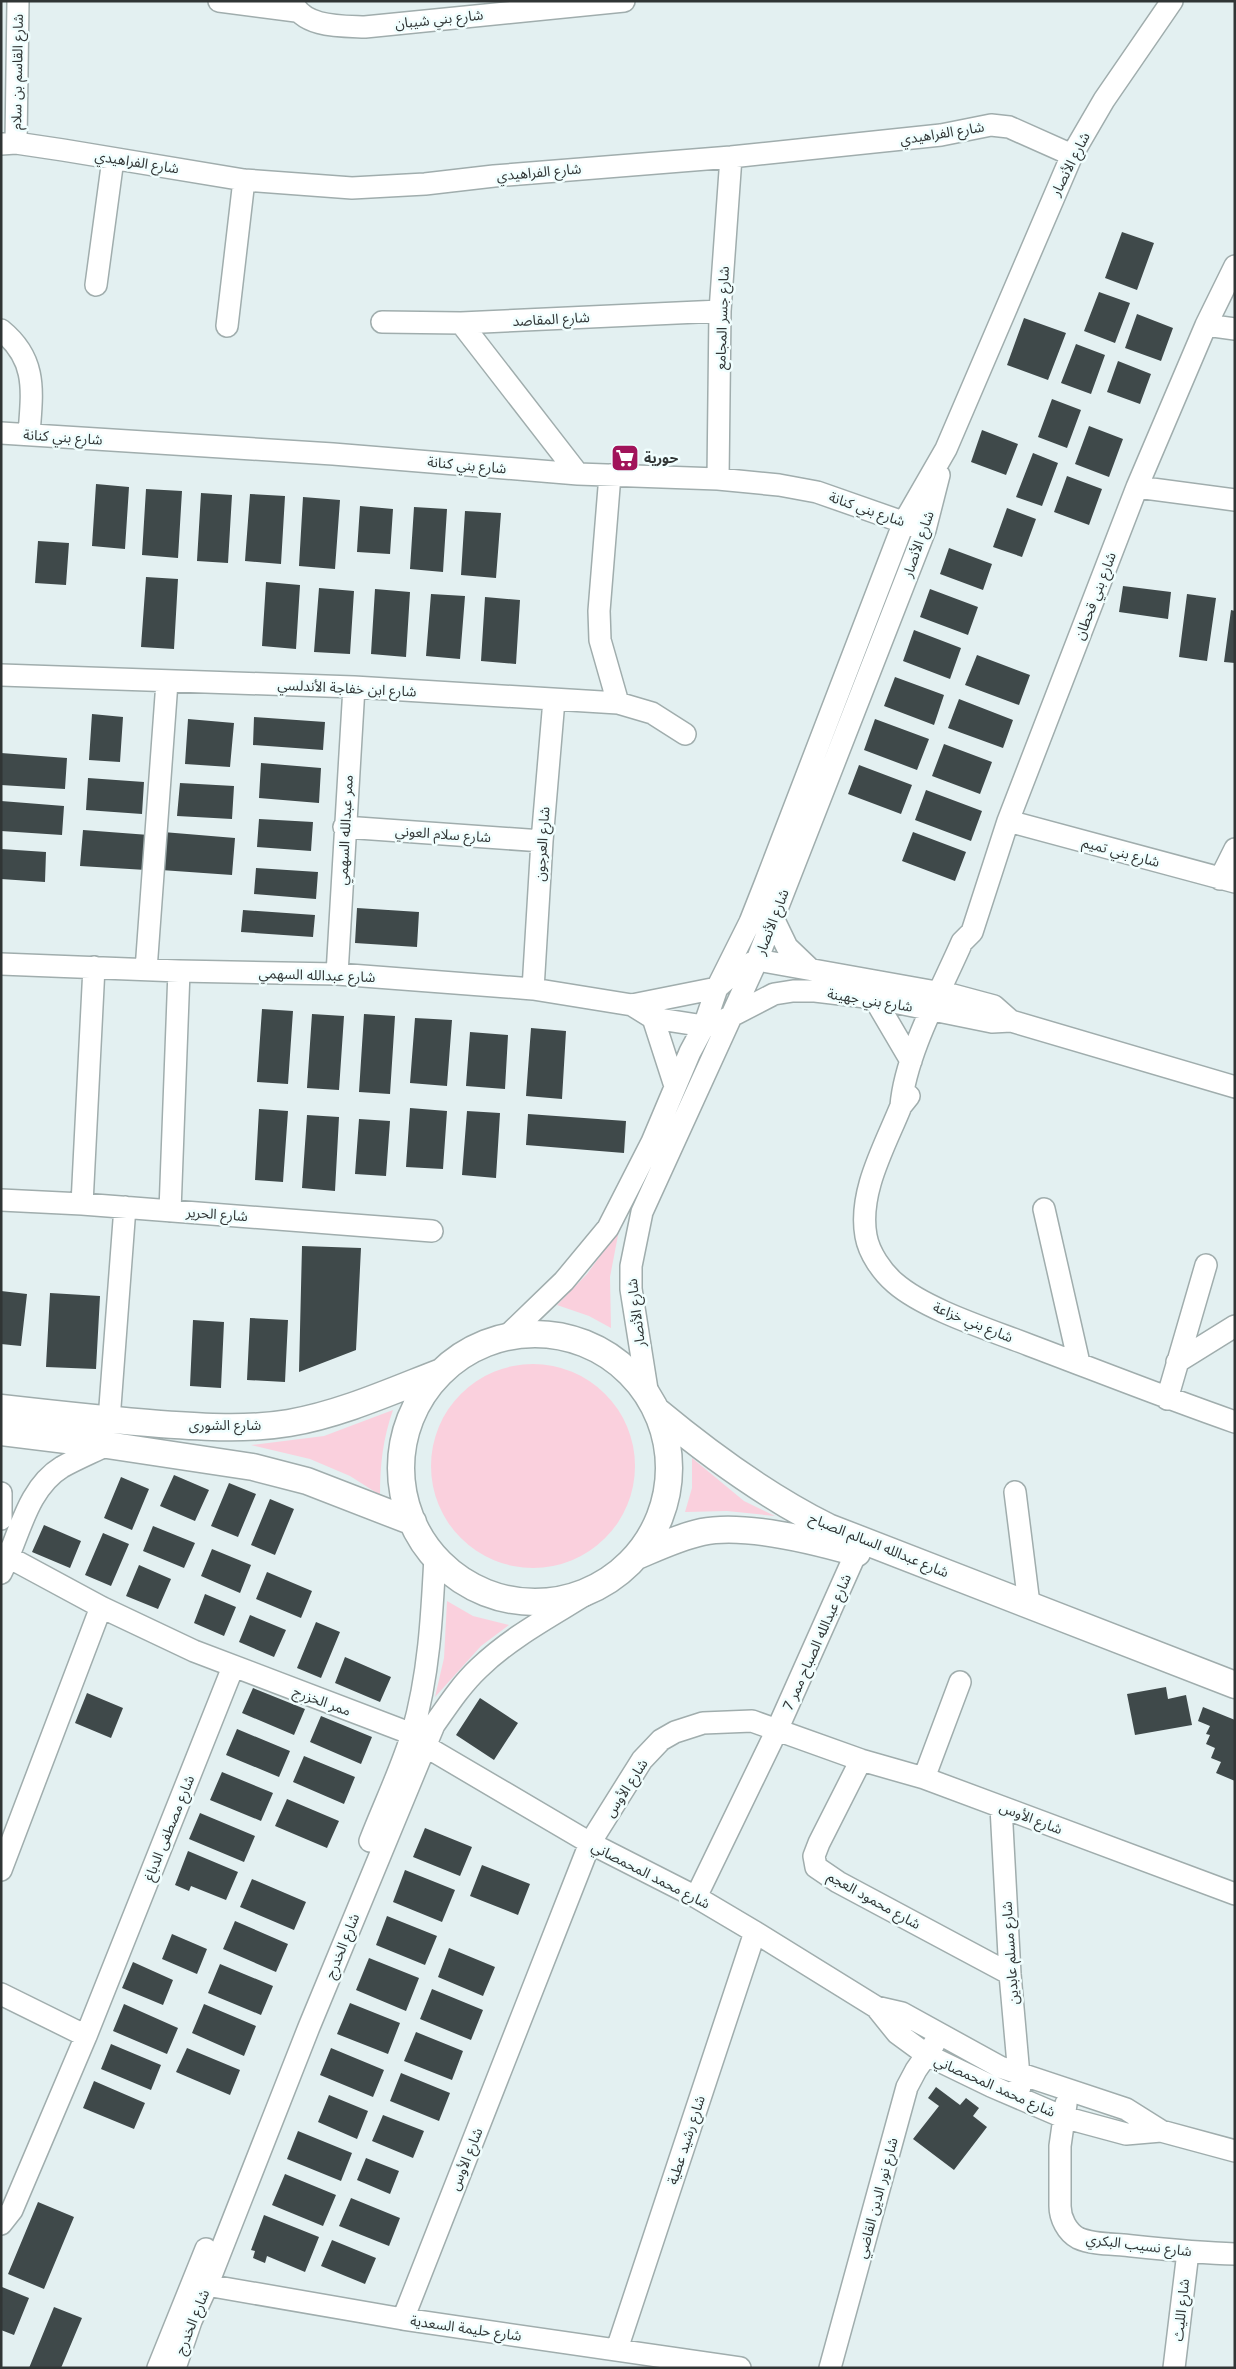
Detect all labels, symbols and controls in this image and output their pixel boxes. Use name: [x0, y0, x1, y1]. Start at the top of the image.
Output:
street label: شارع بني شيبان: [394, 5, 484, 35]
street label: شارع القاسم بن سلام: [7, 14, 29, 130]
street label: شارع الفراهيدي: [899, 117, 986, 151]
street label: شارع الأنصار: [1046, 129, 1095, 201]
street label: شارع الفراهيدي: [93, 146, 180, 180]
street label: شارع الفراهيدي: [496, 159, 582, 187]
street label: شارع جسر المجامع: [711, 266, 735, 370]
street label: شارع المقاصد: [512, 308, 590, 332]
street label: شارع بني كنانة: [23, 425, 103, 451]
supermarket icon: حورية: [610, 443, 640, 473]
place label: حورية: [644, 449, 678, 467]
street label: شارع بني كنانة: [427, 453, 507, 480]
street label: شارع بني كنانة: [826, 488, 907, 533]
street label: شارع الأنصار: [898, 508, 940, 581]
street label: شارع بني قحطان: [1070, 549, 1122, 643]
street label: شارع ابن خفاجة الأندلسي: [277, 675, 417, 703]
street label: ممر عبدالله السهمي: [333, 774, 359, 886]
street label: شارع العرجون: [530, 806, 556, 882]
street label: شارع سلام العوني: [394, 822, 492, 849]
street label: شارع بني تميم: [1080, 833, 1162, 873]
street label: شارع الأنصار: [751, 887, 795, 959]
street label: شارع عبدالله السهمي: [258, 964, 376, 988]
street label: شارع بني جهينة: [826, 984, 914, 1018]
street label: شارع الحرير: [184, 1203, 249, 1227]
street label: شارع الأنصار: [623, 1277, 651, 1349]
street label: شارع بني خزاعة: [930, 1298, 1016, 1348]
street label: شارع الشورى: [189, 1416, 261, 1436]
street label: شارع عبدالله السالم الصباح: [806, 1509, 951, 1583]
street label: شارع عبدالله الصباح ممر 7: [779, 1571, 857, 1714]
street label: ممر الخزرج: [290, 1682, 353, 1722]
street label: شارع الأوس: [601, 1755, 653, 1822]
street label: شارع مصطفى الدباغ: [140, 1773, 200, 1884]
street label: شارع الأوس: [996, 1798, 1065, 1840]
street label: شارع محمد المحمصاني: [588, 1837, 713, 1915]
street label: شارع محمود العجم: [823, 1867, 924, 1935]
street label: شارع مسلم عابدين: [997, 1901, 1025, 2005]
street label: شارع الخدرج: [321, 1911, 365, 1982]
street label: شارع محمد المحمصاني: [931, 2051, 1058, 2123]
street label: شارع رشيد عطية: [663, 2093, 711, 2187]
street label: شارع الأوس: [445, 2125, 489, 2194]
street label: شارع نور الدين القاضي: [852, 2136, 904, 2261]
street label: شارع نسيب البكري: [1085, 2230, 1193, 2263]
street label: شارع الليث: [1169, 2278, 1195, 2342]
street label: شارع الخدرج: [171, 2287, 215, 2358]
street label: شارع حليمة السعدية: [409, 2311, 523, 2347]

